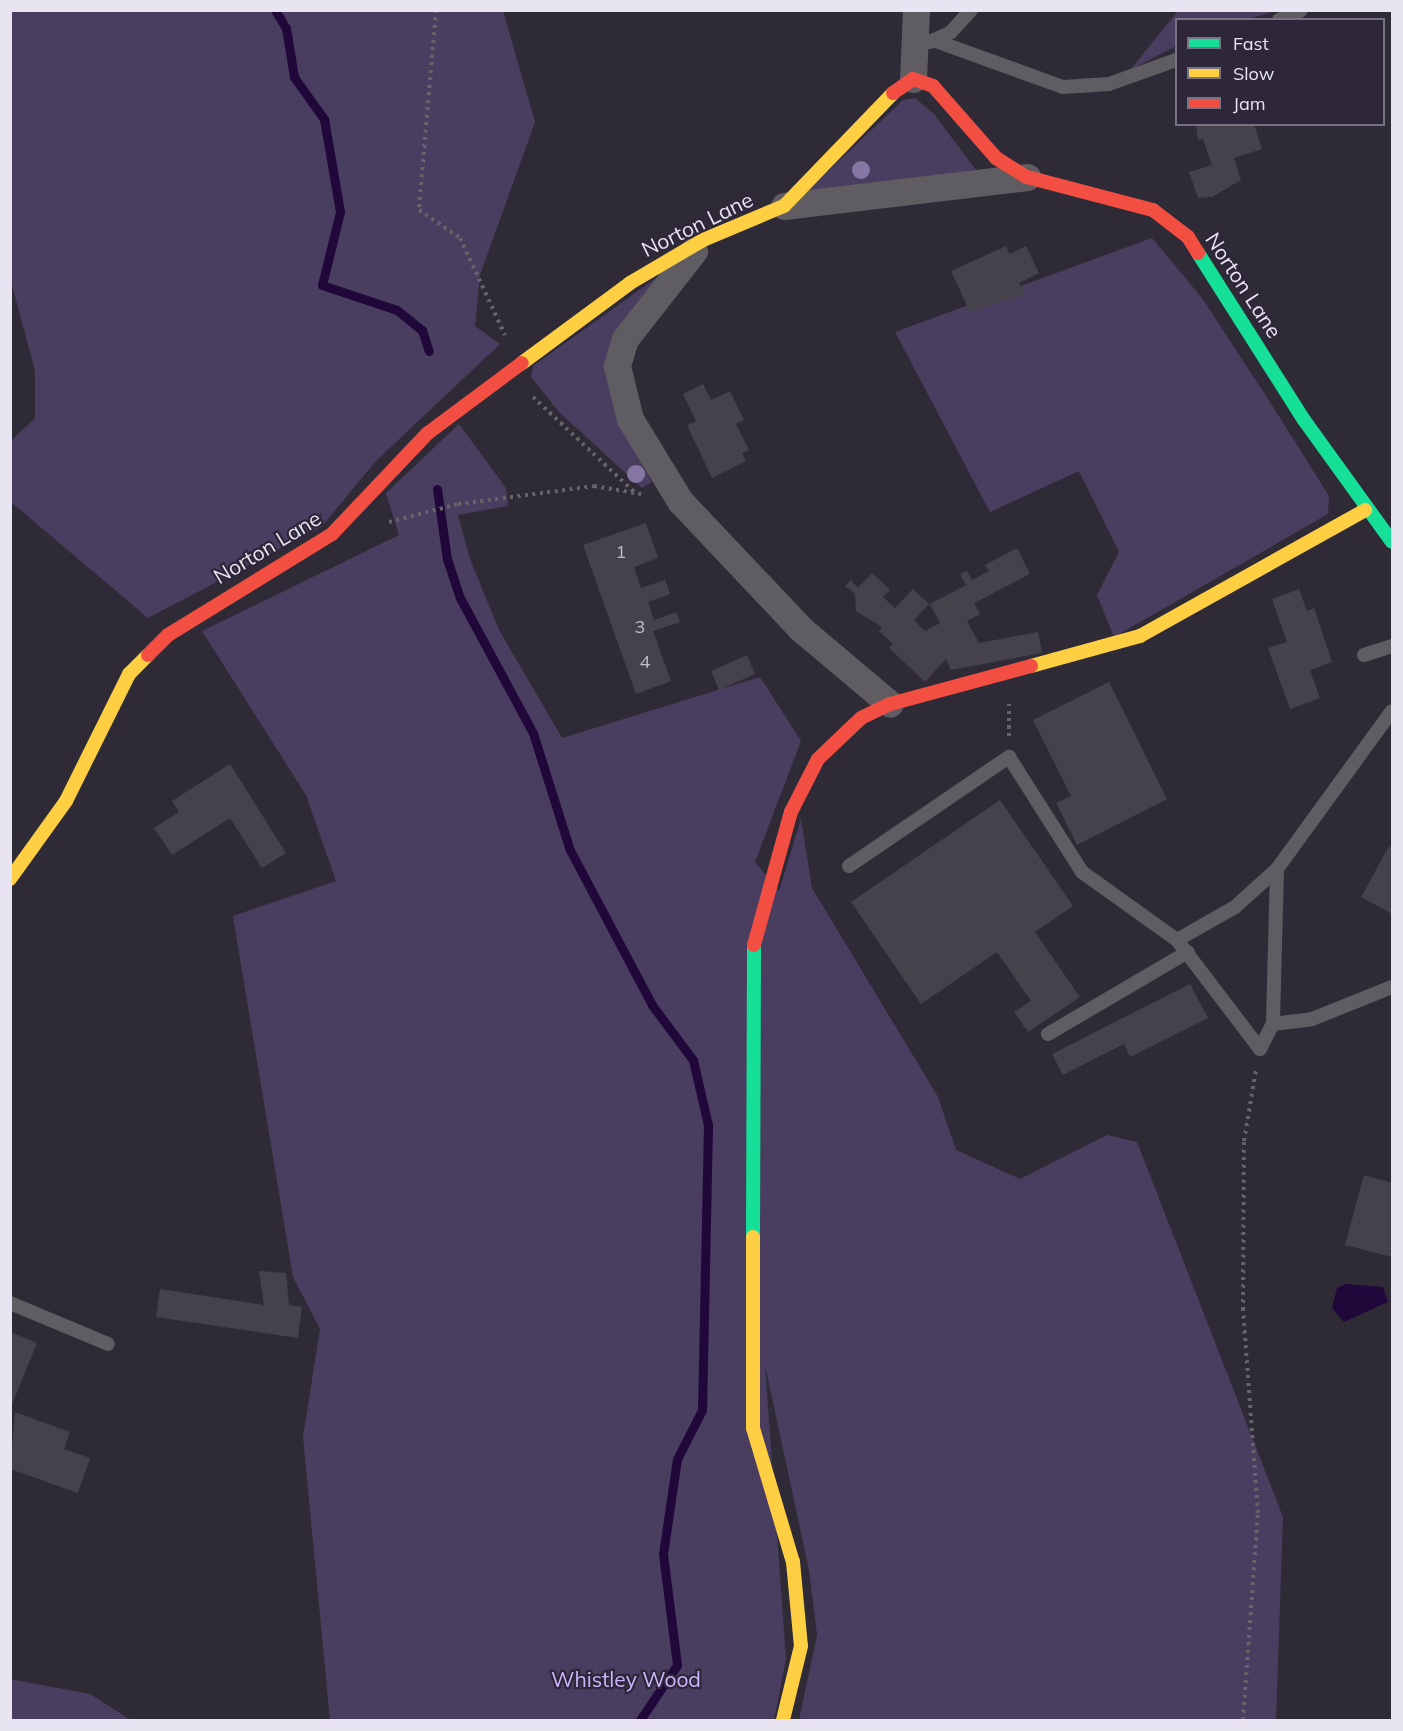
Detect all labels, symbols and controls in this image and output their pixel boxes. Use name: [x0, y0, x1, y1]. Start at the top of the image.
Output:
legend: [1175, 18, 1385, 126]
text: Fast: [1233, 32, 1269, 55]
text: Slow: [1233, 62, 1274, 85]
text: Jam: [1233, 92, 1266, 115]
street label: Norton Lane: [637, 186, 757, 262]
street label: Norton Lane: [1201, 228, 1287, 342]
street label: Norton Lane: [209, 505, 325, 589]
house number: 1: [616, 541, 626, 563]
house number: 3: [635, 616, 645, 638]
house number: 4: [640, 651, 650, 673]
park label: Whistley Wood: [551, 1666, 701, 1692]

